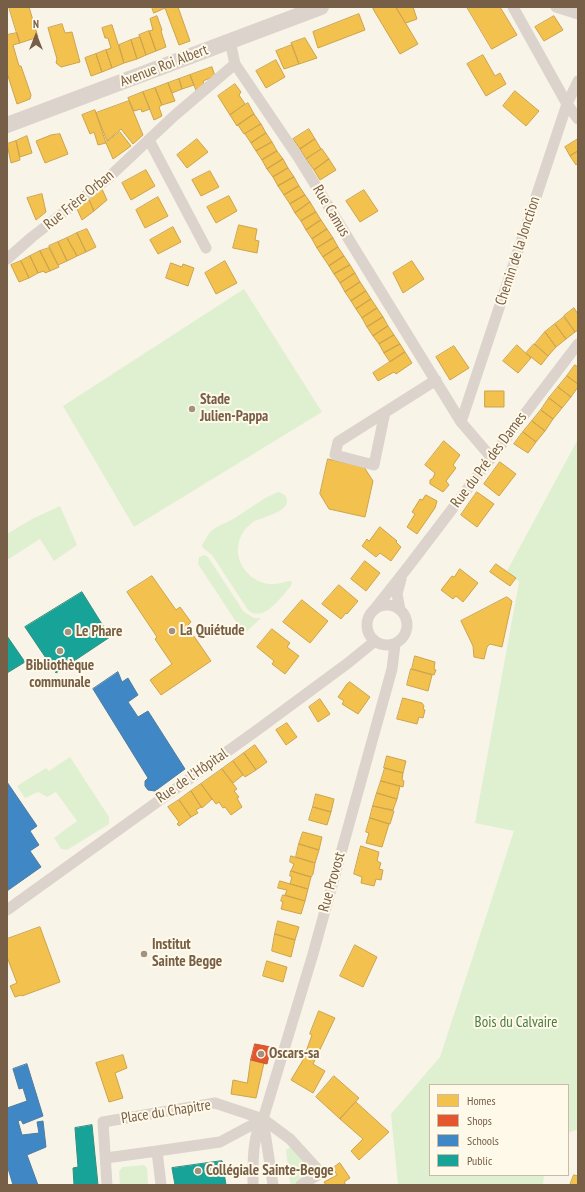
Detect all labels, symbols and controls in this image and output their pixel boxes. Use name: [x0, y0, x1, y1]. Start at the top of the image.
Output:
north arrow: [16, 16, 56, 56]
text: N: [33, 17, 39, 31]
street label: Avenue Roi Albert: [118, 41, 210, 91]
street label: Rue Frère Orban: [40, 166, 118, 234]
street label: Rue Camus: [309, 182, 353, 240]
street label: Chemin de la Jonction: [492, 194, 544, 308]
place label: Stade Julien-Pappa: [200, 391, 268, 426]
marker: Stade Julien-Pappa: [187, 404, 197, 414]
street label: Rue du Pré des Dames: [447, 409, 531, 511]
place label: La Quiétude: [180, 622, 245, 640]
place label: Le Phare: [76, 623, 122, 641]
marker: La Quiétude: [167, 626, 177, 636]
marker: Le Phare: [63, 627, 73, 637]
marker: Bibliothèque communale: [55, 646, 65, 656]
place label: Bibliothèque communale: [26, 657, 94, 692]
street label: Rue de l'Hôpital: [153, 745, 231, 807]
street label: Rue Provost: [315, 850, 349, 914]
place label: Institut Sainte Begge: [152, 936, 222, 971]
marker: Institut Sainte Begge: [139, 949, 149, 959]
park label: Bois du Calvaire: [475, 1014, 557, 1032]
place label: Oscars-sa: [269, 1045, 320, 1063]
marker: Oscars-sa: [256, 1049, 266, 1059]
legend: [429, 1084, 569, 1176]
text: Homes: [467, 1093, 495, 1108]
street label: Place du Chapitre: [120, 1096, 212, 1128]
text: Shops: [467, 1113, 492, 1128]
text: Schools: [467, 1133, 499, 1148]
text: Public: [467, 1153, 492, 1168]
place label: Collégiale Sainte-Begge: [206, 1162, 334, 1180]
marker: Collégiale Sainte-Begge: [193, 1166, 203, 1176]

